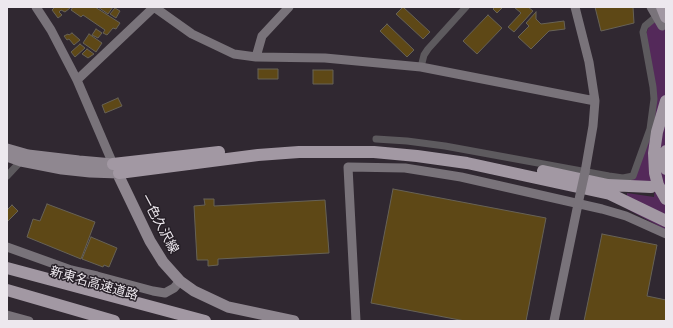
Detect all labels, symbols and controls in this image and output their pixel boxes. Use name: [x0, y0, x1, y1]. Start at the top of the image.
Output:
street label: 一色久沢線: [137, 192, 181, 256]
street label: 新東名高速道路: [48, 264, 140, 304]

